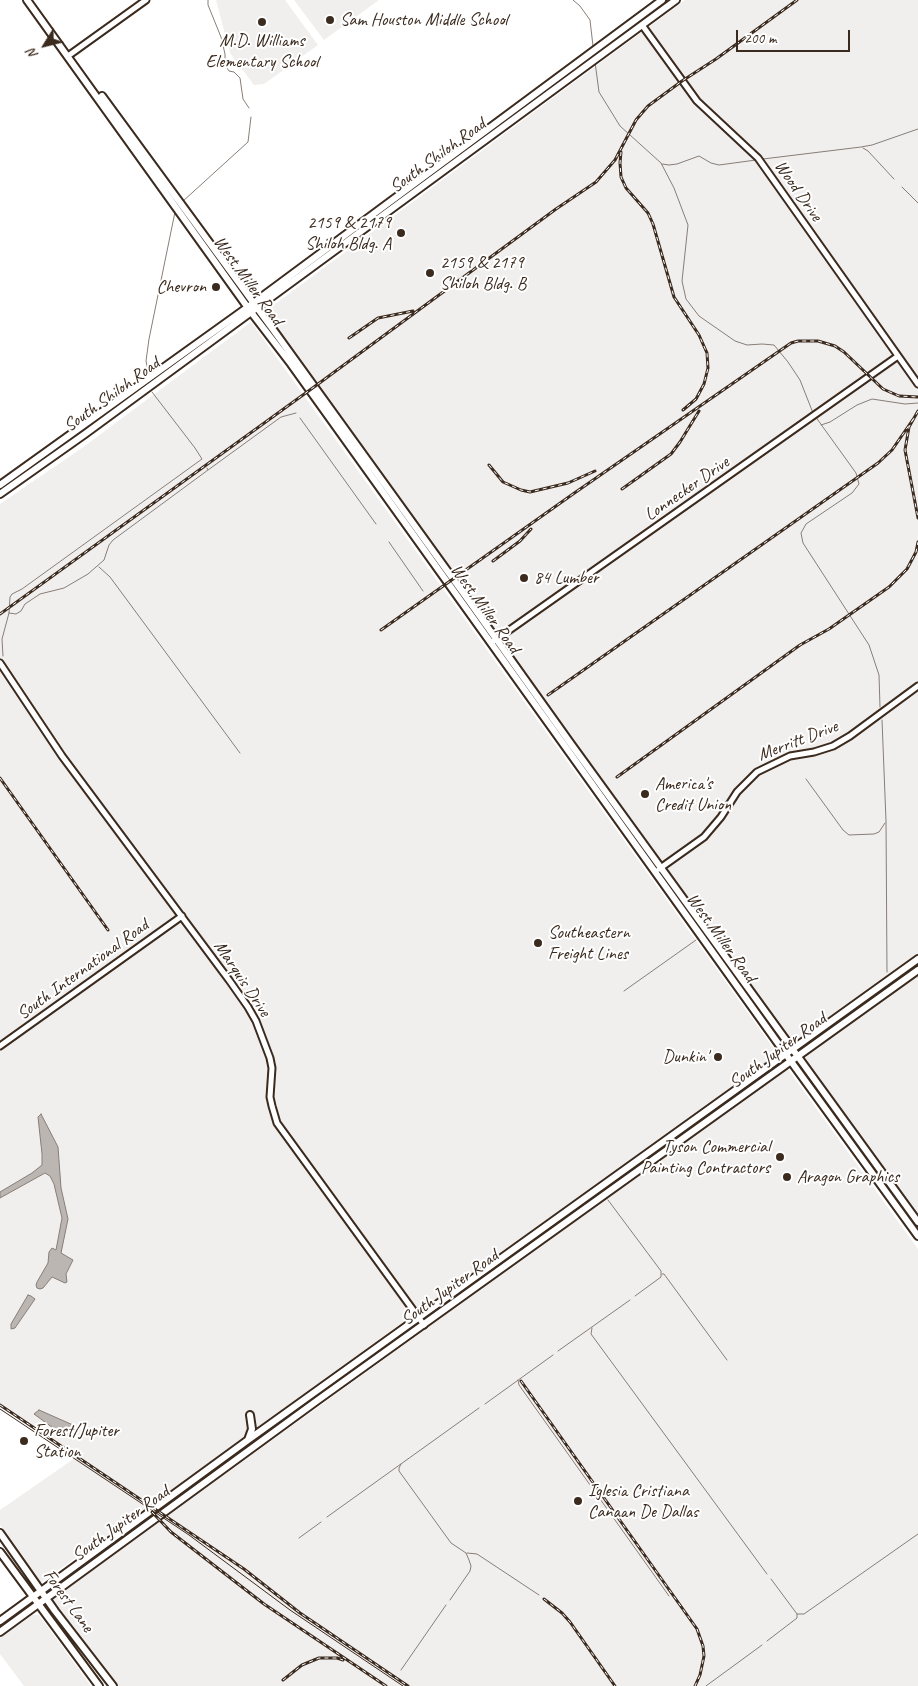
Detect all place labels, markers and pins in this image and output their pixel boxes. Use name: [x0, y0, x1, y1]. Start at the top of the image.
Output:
place label: Sam Houston Middle School: [340, 9, 508, 31]
marker: Sam Houston Middle School: [324, 14, 336, 26]
marker: M.D. Williams Elementary School: [256, 16, 268, 28]
place label: M.D. Williams Elementary School: [206, 30, 318, 72]
place label: 2159 & 2179 Shiloh Bldg. A: [305, 212, 391, 254]
marker: 2159 & 2179 Shiloh Bldg. A: [395, 227, 407, 239]
place label: 2159 & 2179 Shiloh Bldg. B: [440, 252, 526, 294]
marker: 2159 & 2179 Shiloh Bldg. B: [424, 267, 436, 279]
place label: Chevron: [156, 276, 206, 298]
marker: Chevron: [210, 281, 222, 293]
place label: 84 Lumber: [534, 567, 598, 589]
marker: 84 Lumber: [518, 572, 530, 584]
place label: America's Credit Union: [655, 773, 731, 816]
marker: America's Credit Union: [639, 788, 651, 800]
place label: Southeastern Freight Lines: [548, 922, 630, 964]
marker: Southeastern Freight Lines: [532, 937, 544, 949]
place label: Dunkin': [663, 1046, 708, 1068]
marker: Dunkin': [712, 1051, 724, 1063]
place label: Tyson Commercial Painting Contractors: [641, 1136, 770, 1178]
marker: Tyson Commercial Painting Contractors: [774, 1151, 786, 1163]
place label: Aragon Graphics: [797, 1166, 899, 1188]
marker: Aragon Graphics: [781, 1171, 793, 1183]
place label: Forest/Jupiter Station: [34, 1420, 119, 1462]
marker: Forest/Jupiter Station: [18, 1435, 30, 1447]
place label: Iglesia Cristiana Canaan De Dallas: [588, 1480, 698, 1522]
marker: Iglesia Cristiana Canaan De Dallas: [572, 1495, 584, 1507]

